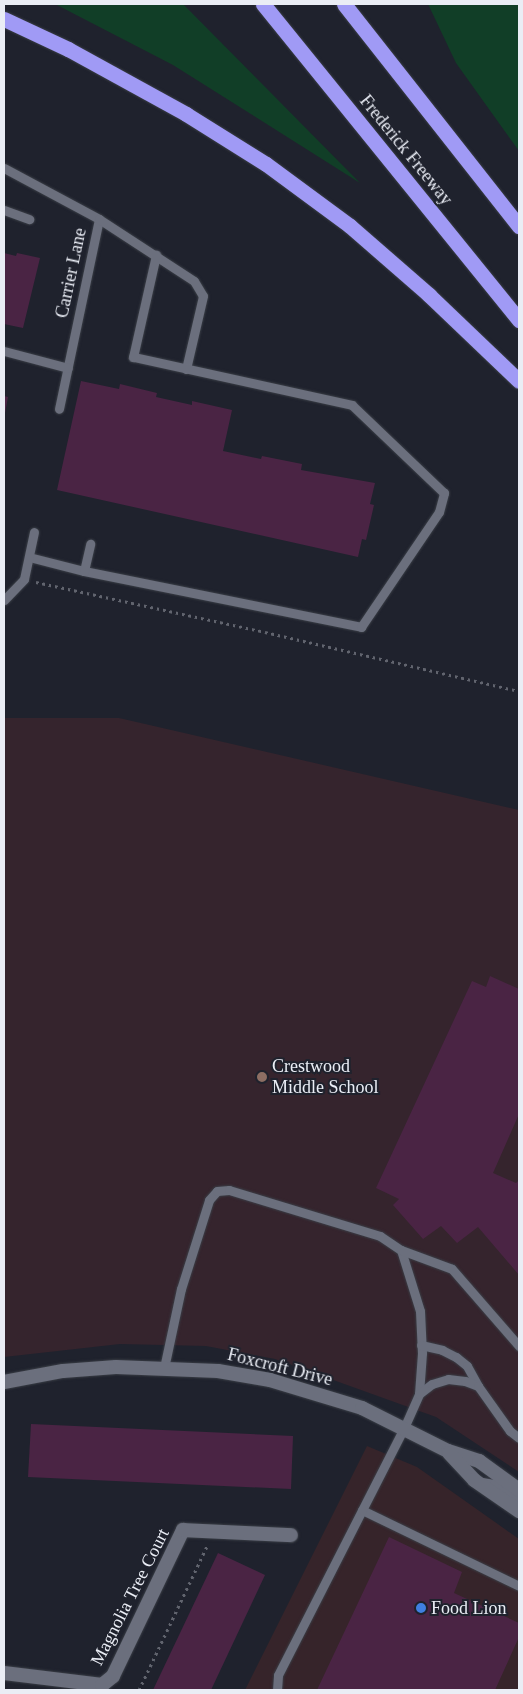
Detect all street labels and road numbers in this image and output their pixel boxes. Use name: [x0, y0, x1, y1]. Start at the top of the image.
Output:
street label: Frederick Freeway: [355, 91, 457, 209]
street label: Carrier Lane: [51, 226, 91, 320]
street label: Foxcroft Drive: [225, 1344, 335, 1390]
street label: Magnolia Tree Court: [86, 1525, 174, 1669]

